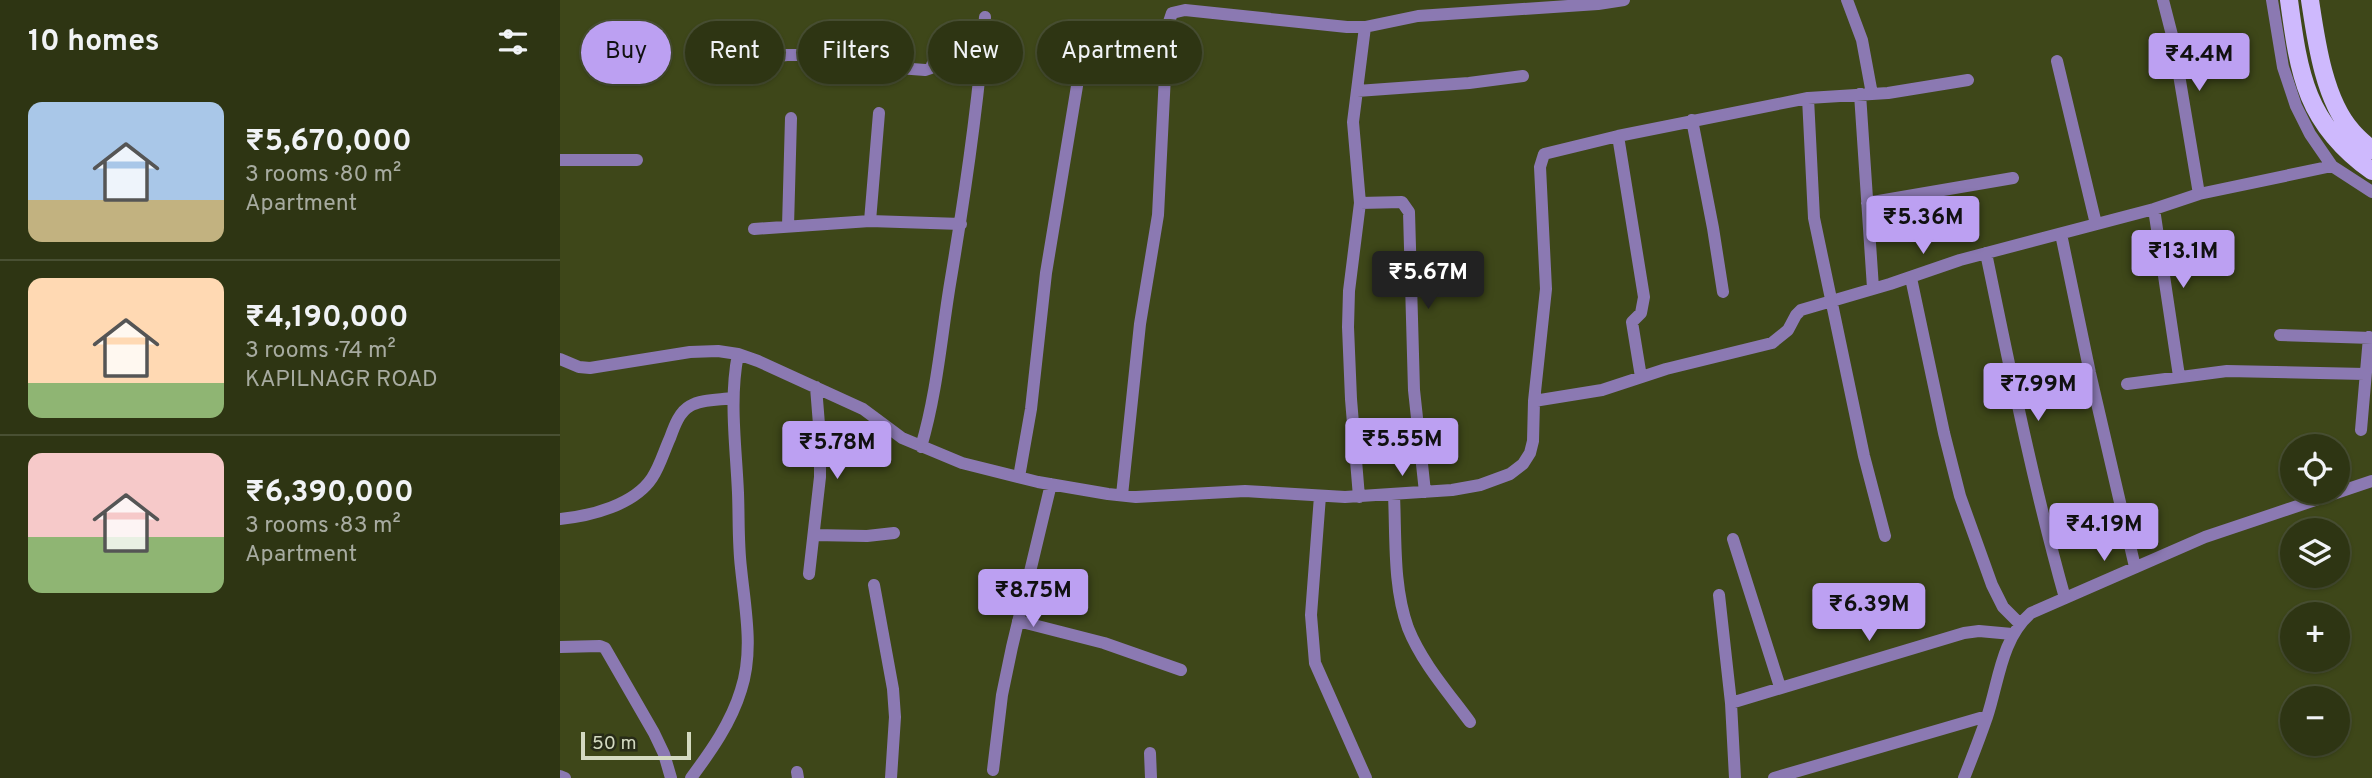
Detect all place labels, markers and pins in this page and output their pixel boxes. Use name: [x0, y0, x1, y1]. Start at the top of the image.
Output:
pin: ₹4.4M: [2150, 34, 2248, 93]
pin: ₹5.36M: [1866, 196, 1980, 256]
pin: ₹13.1M: [2126, 230, 2240, 290]
pin: ₹5.67M: [1371, 252, 1485, 311]
pin: ₹7.99M: [1981, 364, 2095, 423]
pin: ₹5.55M: [1345, 419, 1459, 478]
pin: ₹5.78M: [780, 421, 894, 481]
pin: ₹4.19M: [2047, 504, 2161, 563]
pin: ₹8.75M: [976, 570, 1090, 629]
pin: ₹6.39M: [1812, 584, 1926, 643]

